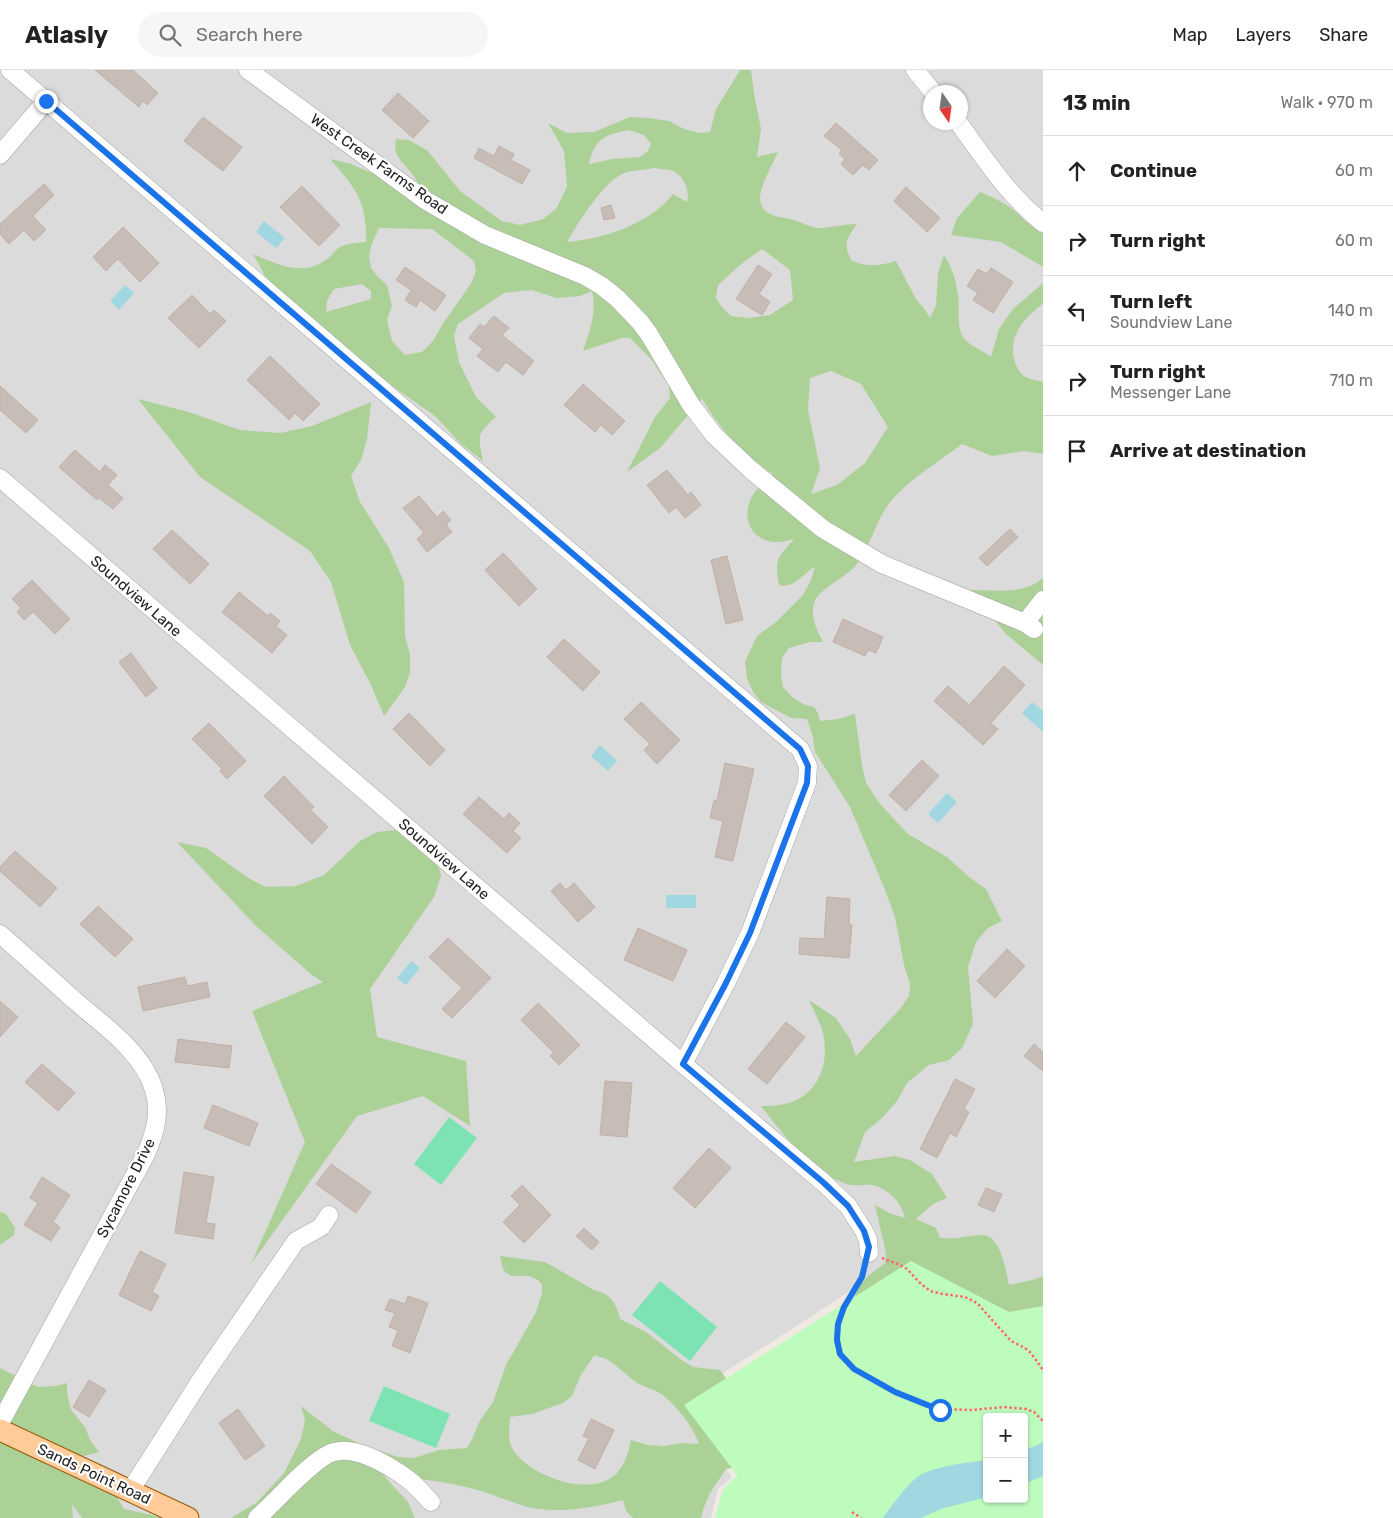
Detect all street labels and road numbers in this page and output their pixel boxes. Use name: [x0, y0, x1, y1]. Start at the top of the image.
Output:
street label: West Creek Farms Road: [307, 110, 451, 218]
street label: Soundview Lane: [87, 552, 185, 640]
street label: Soundview Lane: [395, 815, 493, 903]
street label: Sycamore Drive: [93, 1135, 159, 1241]
street label: Sands Point Road: [35, 1440, 153, 1508]

